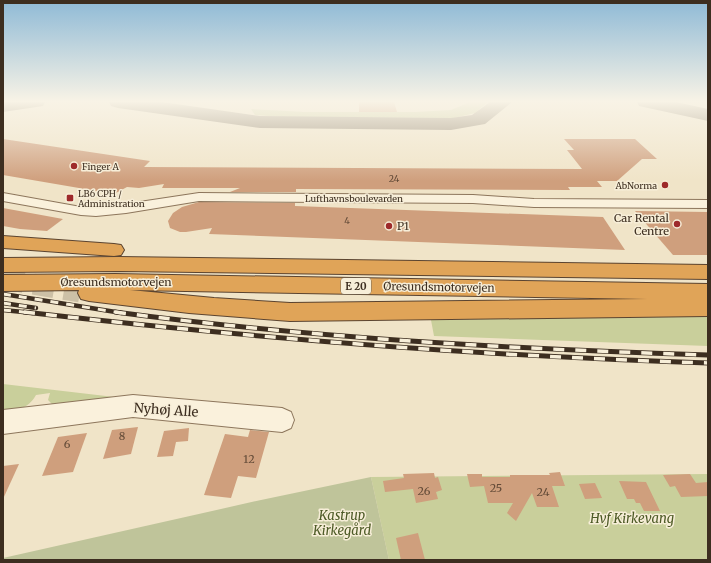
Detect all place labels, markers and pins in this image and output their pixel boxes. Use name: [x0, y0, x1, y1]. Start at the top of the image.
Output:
marker: Finger A: [69, 161, 79, 171]
place label: Finger A: [82, 161, 119, 172]
place label: AbNorma: [615, 180, 657, 191]
marker: AbNorma: [660, 180, 670, 190]
place label: LB6 CPH / Administration: [77, 188, 145, 209]
marker: LB6 CPH / Administration: [65, 193, 75, 203]
place label: Car Rental Centre: [614, 211, 670, 238]
place label: P1: [397, 219, 409, 233]
marker: Car Rental Centre: [672, 219, 682, 229]
marker: P1: [384, 221, 394, 231]

